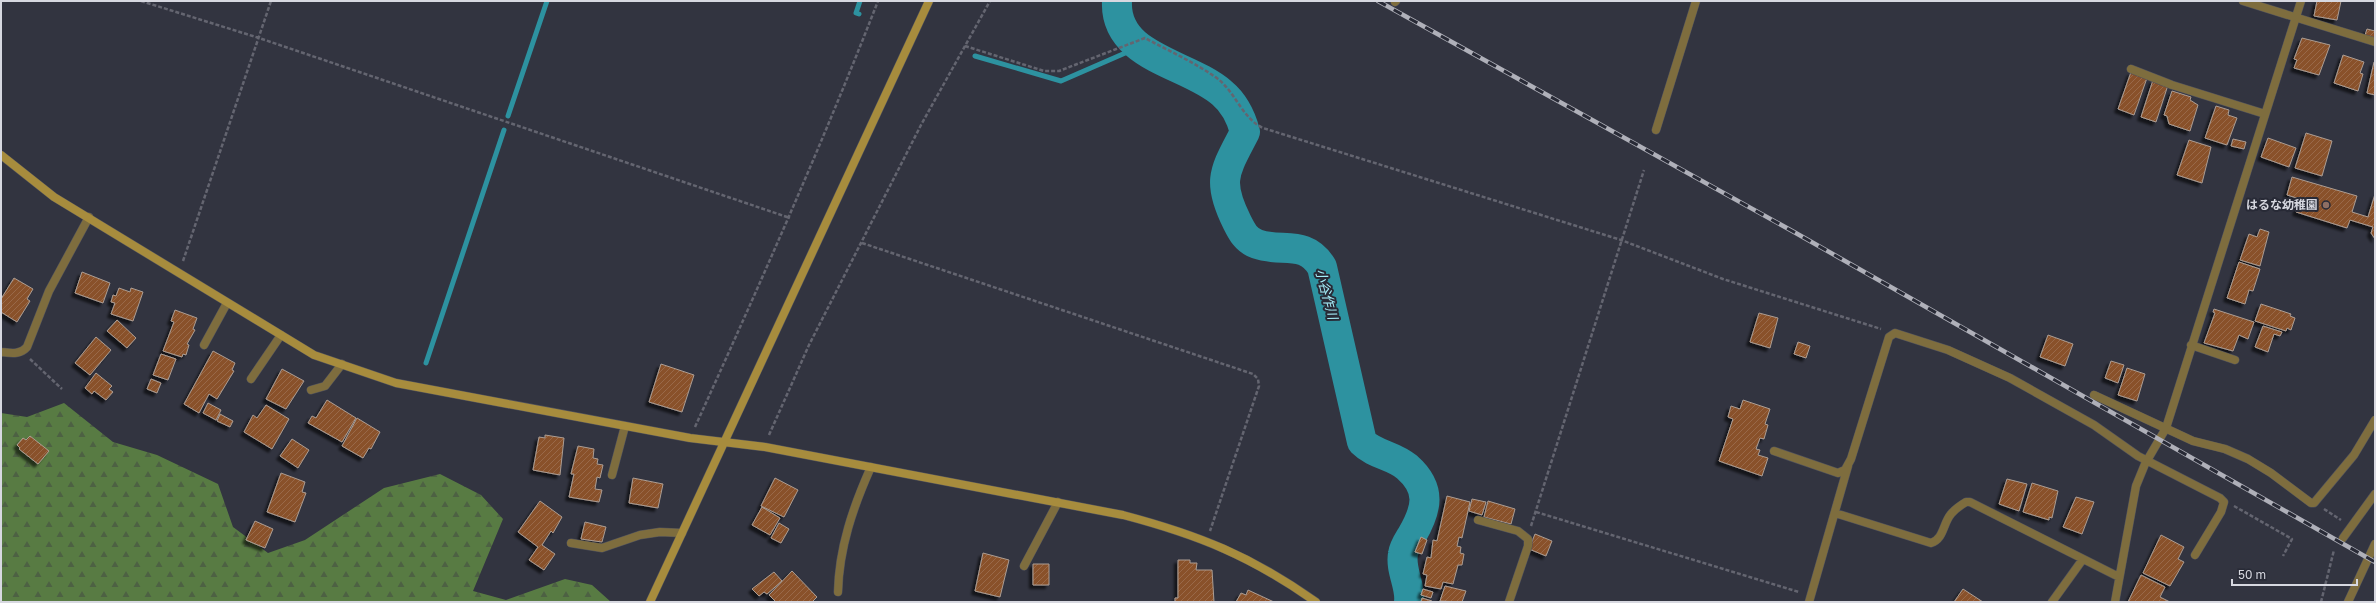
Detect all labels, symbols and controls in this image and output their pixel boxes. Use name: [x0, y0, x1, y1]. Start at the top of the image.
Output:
place label: はるな幼稚園: [2246, 197, 2318, 212]
marker: はるな幼稚園: [2321, 200, 2331, 210]
water label: 小谷作川: [1313, 267, 1342, 323]
scale bar: [2232, 561, 2357, 587]
text: 50 m: [2238, 567, 2266, 582]

